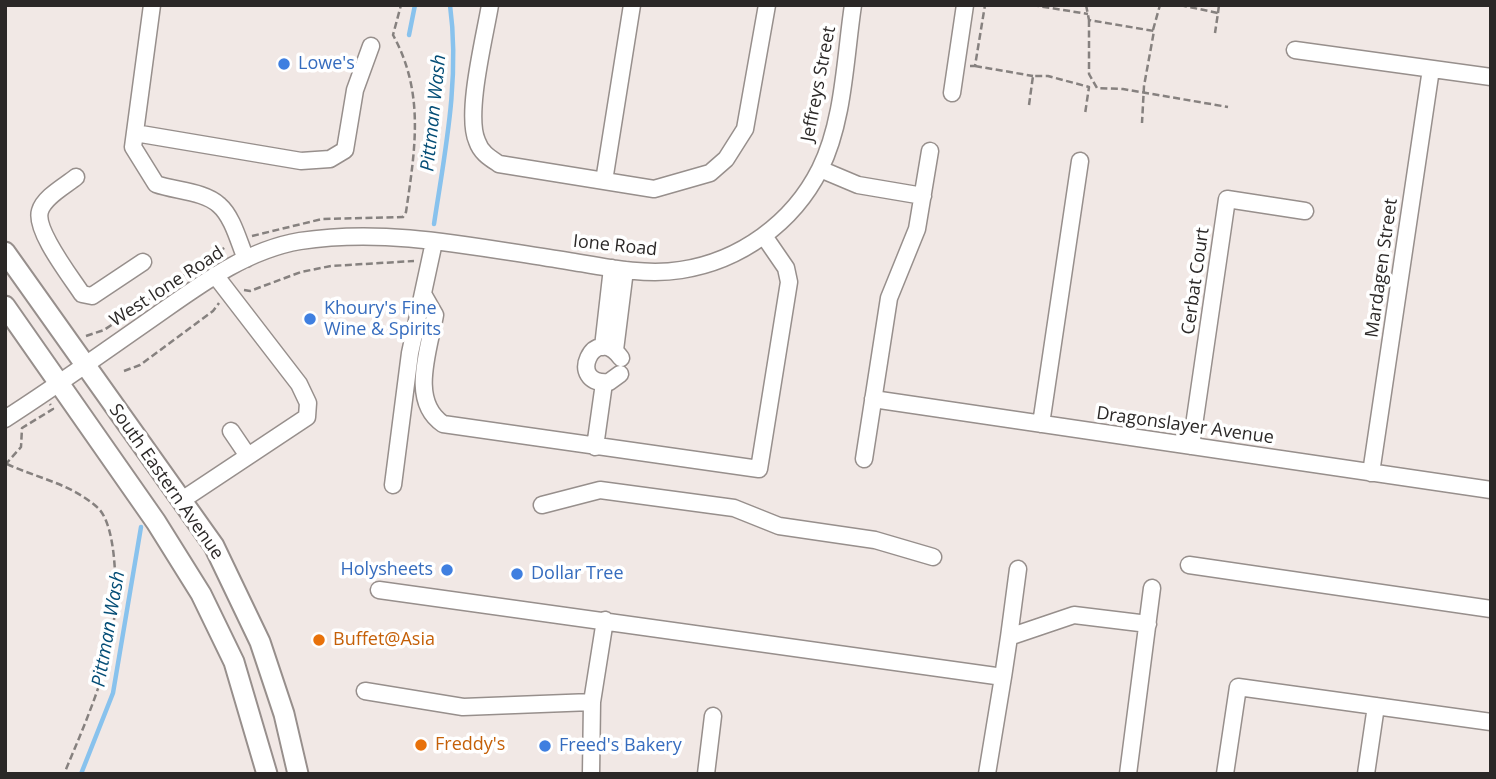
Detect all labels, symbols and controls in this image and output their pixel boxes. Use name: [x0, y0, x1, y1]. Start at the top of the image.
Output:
street label: Jeffreys Street: [797, 24, 841, 144]
place label: Lowe's: [298, 53, 355, 75]
water label: Pittman Wash: [417, 53, 451, 173]
marker: Lowe's: [276, 56, 292, 72]
street label: Mardagen Street: [1362, 197, 1402, 339]
street label: Cerbat Court: [1178, 226, 1214, 336]
street label: Ione Road: [572, 231, 658, 261]
street label: West Ione Road: [106, 242, 228, 332]
place label: Khoury's Fine Wine & Spirits: [324, 298, 441, 340]
marker: Khoury's Fine Wine & Spirits: [302, 311, 318, 327]
street label: South Eastern Avenue: [104, 400, 228, 564]
street label: Dragonslayer Avenue: [1095, 403, 1275, 449]
place label: Holysheets: [341, 559, 433, 581]
marker: Holysheets: [439, 562, 455, 578]
place label: Dollar Tree: [531, 563, 623, 585]
marker: Dollar Tree: [509, 566, 525, 582]
water label: Pittman Wash: [88, 569, 130, 689]
place label: Buffet@Asia: [333, 629, 435, 651]
marker: Buffet@Asia: [311, 632, 327, 648]
place label: Freddy's: [435, 734, 505, 756]
place label: Freed's Bakery: [559, 735, 682, 757]
marker: Freddy's: [413, 737, 429, 753]
marker: Freed's Bakery: [537, 738, 553, 754]

